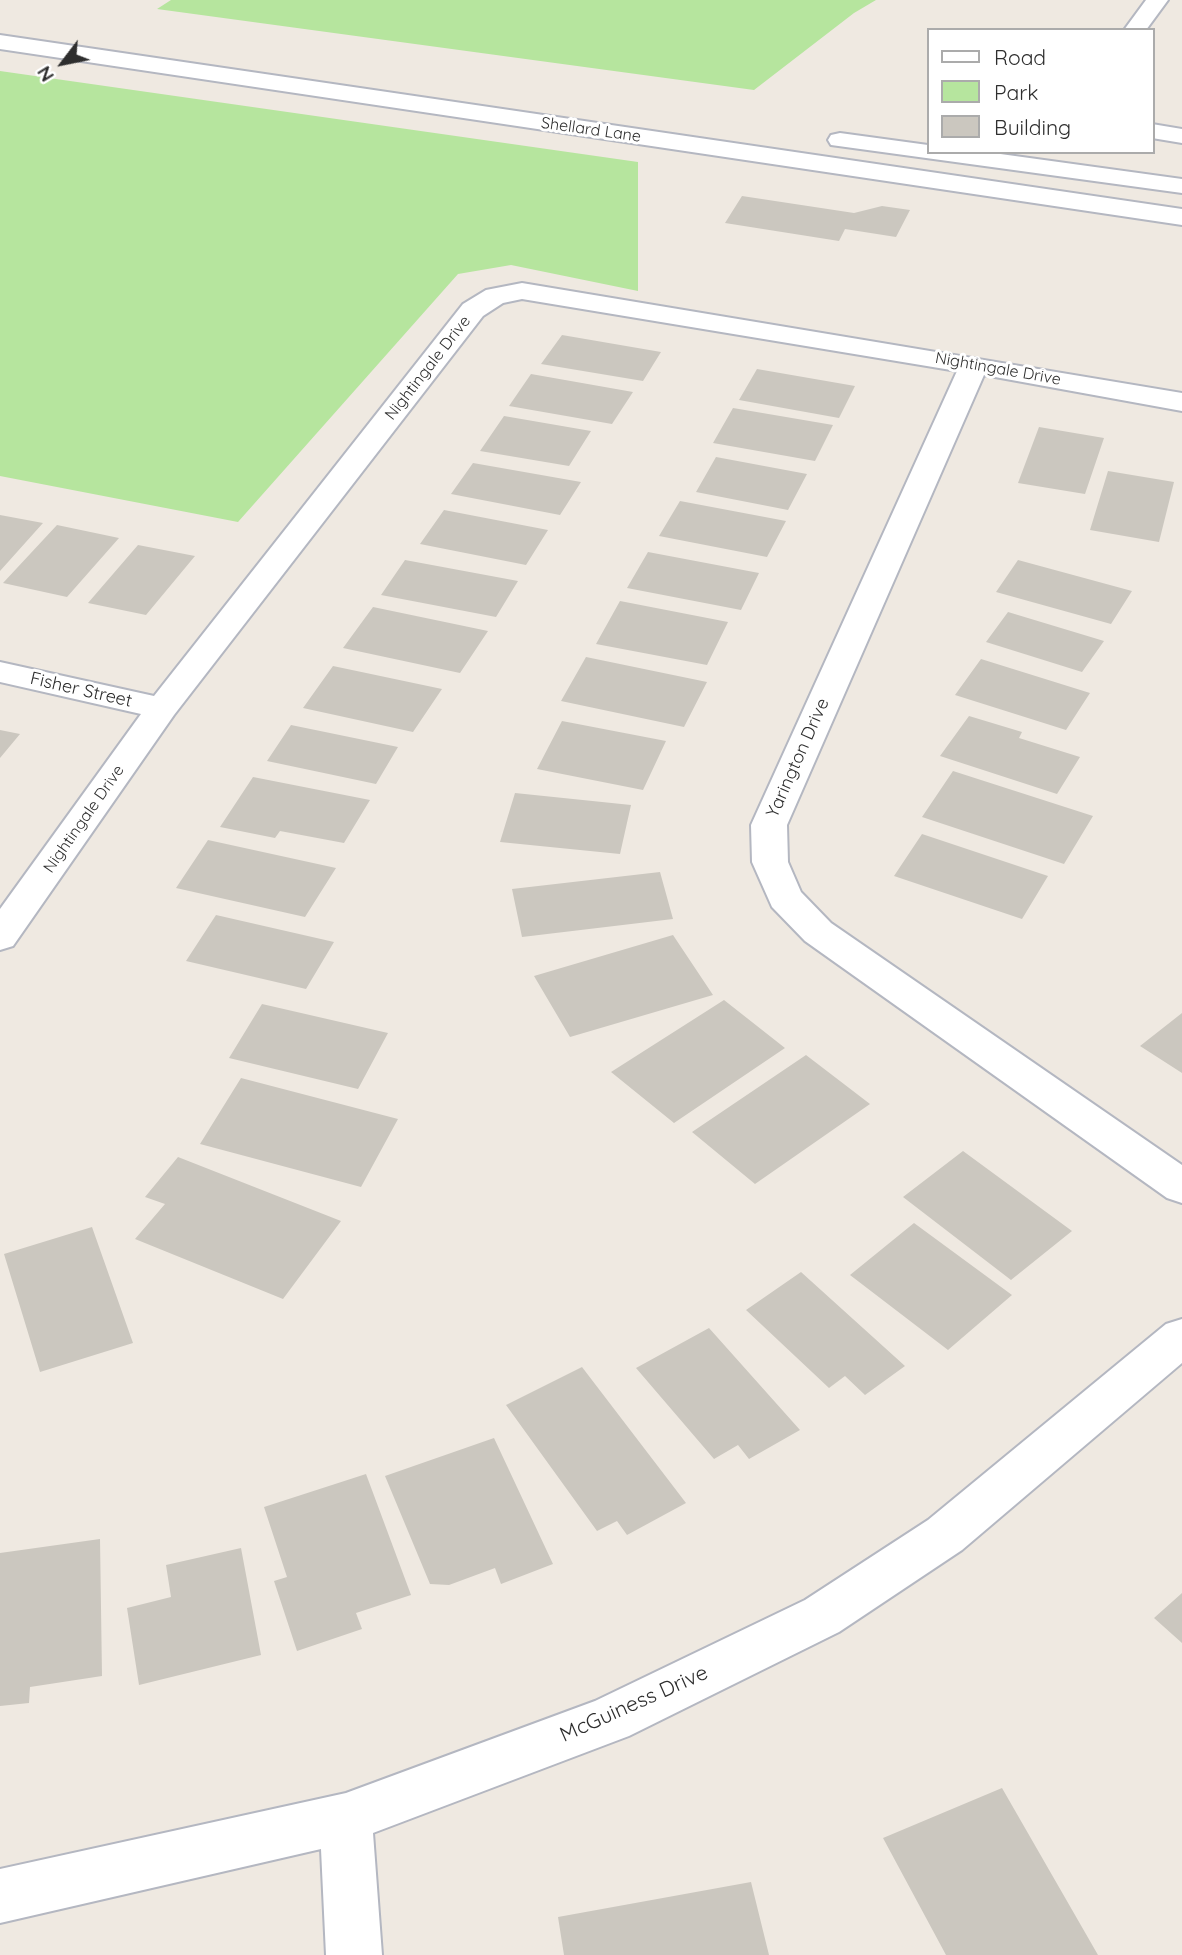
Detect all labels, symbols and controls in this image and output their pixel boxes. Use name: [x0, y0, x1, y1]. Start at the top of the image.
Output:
north arrow: [28, 28, 98, 98]
legend: [926, 28, 1154, 154]
text: Road: [994, 44, 1046, 70]
text: N: [31, 62, 59, 86]
text: Park: [994, 79, 1038, 105]
street label: Shellard Lane: [540, 113, 642, 147]
text: Building: [994, 114, 1071, 140]
street label: Nightingale Drive: [381, 312, 475, 424]
street label: Nightingale Drive: [934, 348, 1062, 390]
street label: Fisher Street: [28, 668, 134, 712]
street label: Yarington Drive: [762, 695, 834, 821]
street label: Nightingale Drive: [40, 761, 128, 877]
street label: McGuiness Drive: [556, 1660, 712, 1748]

